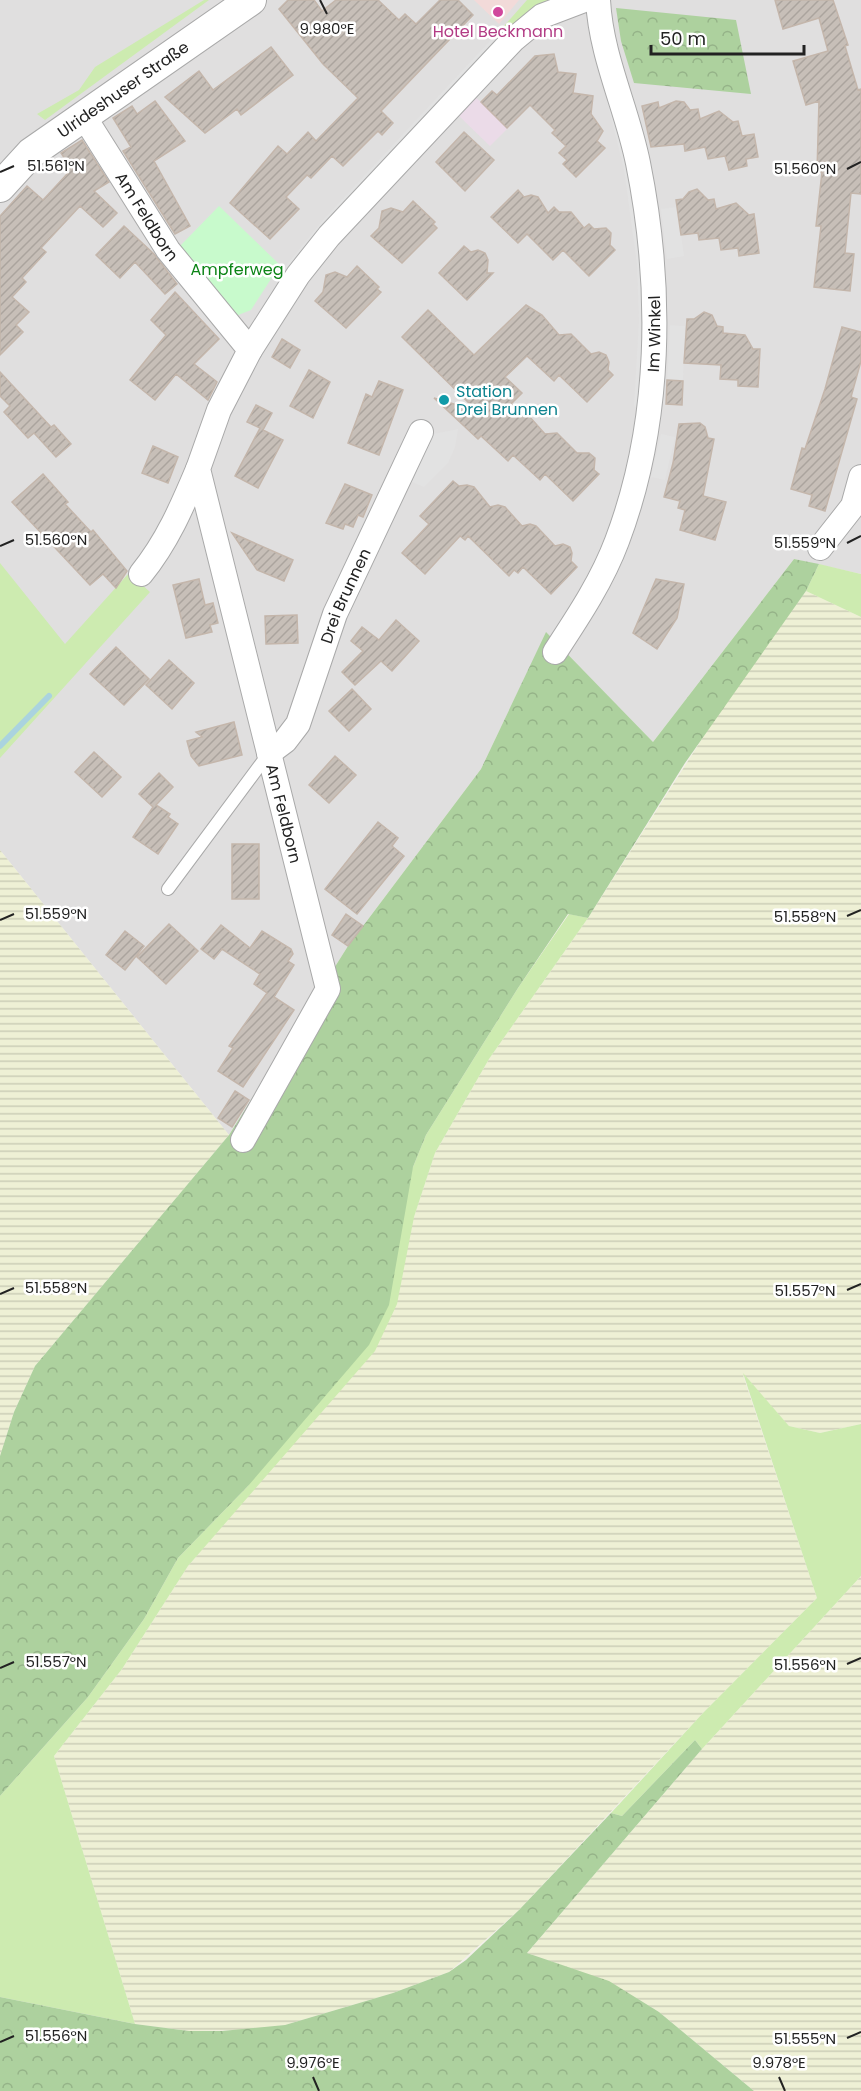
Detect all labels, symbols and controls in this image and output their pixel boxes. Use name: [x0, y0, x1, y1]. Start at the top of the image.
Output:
marker: Hotel Beckmann: [491, 5, 505, 19]
text: 9.980°E: [300, 18, 354, 39]
scale bar: [651, 18, 804, 56]
place label: Hotel Beckmann: [433, 20, 563, 43]
text: 50 m: [660, 26, 706, 51]
street label: Ulrideshuser Straße: [53, 36, 194, 143]
text: 51.561°N: [27, 155, 85, 176]
text: 51.560°N: [774, 158, 836, 179]
street label: Am Feldborn: [110, 168, 184, 266]
park label: Ampferweg: [190, 258, 284, 281]
street label: Im Winkel: [642, 295, 666, 373]
place label: Station Drei Brunnen: [456, 380, 558, 421]
marker: Station Drei Brunnen: [437, 393, 451, 407]
text: 51.560°N: [25, 529, 87, 550]
text: 51.559°N: [774, 532, 836, 553]
street label: Drei Brunnen: [315, 545, 376, 647]
street label: Am Feldborn: [260, 761, 307, 866]
text: 51.559°N: [25, 903, 87, 924]
text: 51.558°N: [774, 906, 836, 927]
text: 51.558°N: [25, 1277, 87, 1298]
text: 51.557°N: [774, 1280, 836, 1301]
text: 51.557°N: [25, 1651, 87, 1672]
text: 51.556°N: [774, 1654, 836, 1675]
text: 51.556°N: [25, 2025, 87, 2046]
text: 51.555°N: [774, 2028, 836, 2049]
text: 9.976°E: [286, 2052, 340, 2073]
text: 9.978°E: [752, 2052, 806, 2073]

